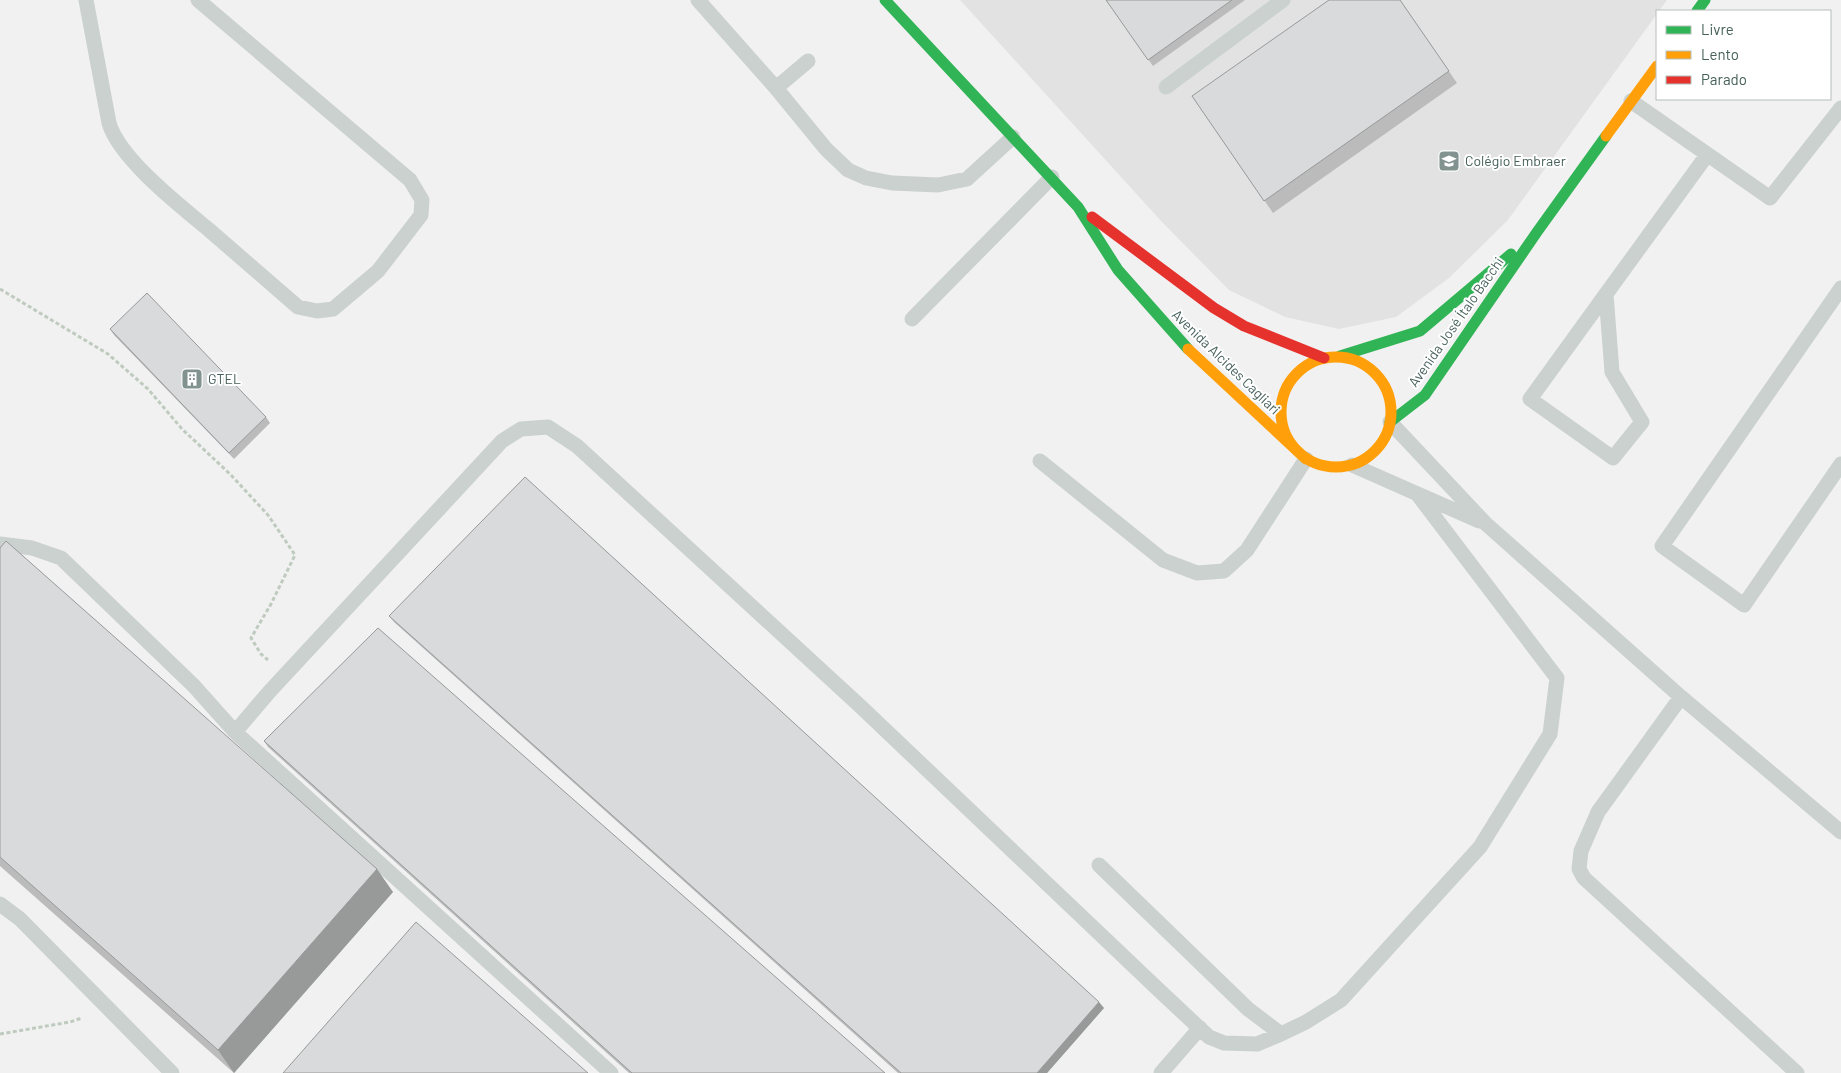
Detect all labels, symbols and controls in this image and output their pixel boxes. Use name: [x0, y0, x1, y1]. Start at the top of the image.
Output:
legend: [1656, 10, 1831, 100]
text: Livre: [1701, 20, 1734, 38]
text: Lento: [1701, 45, 1739, 63]
text: Parado: [1701, 70, 1747, 88]
school or university icon: Colégio Embraer: [1437, 149, 1461, 173]
place label: Colégio Embraer: [1465, 152, 1566, 169]
street label: Avenida José Ítalo Bacchi: [1404, 254, 1507, 390]
street label: Avenida Alcides Cagliari: [1169, 306, 1284, 418]
building icon: GTEL: [180, 367, 204, 391]
place label: GTEL: [208, 370, 241, 387]

